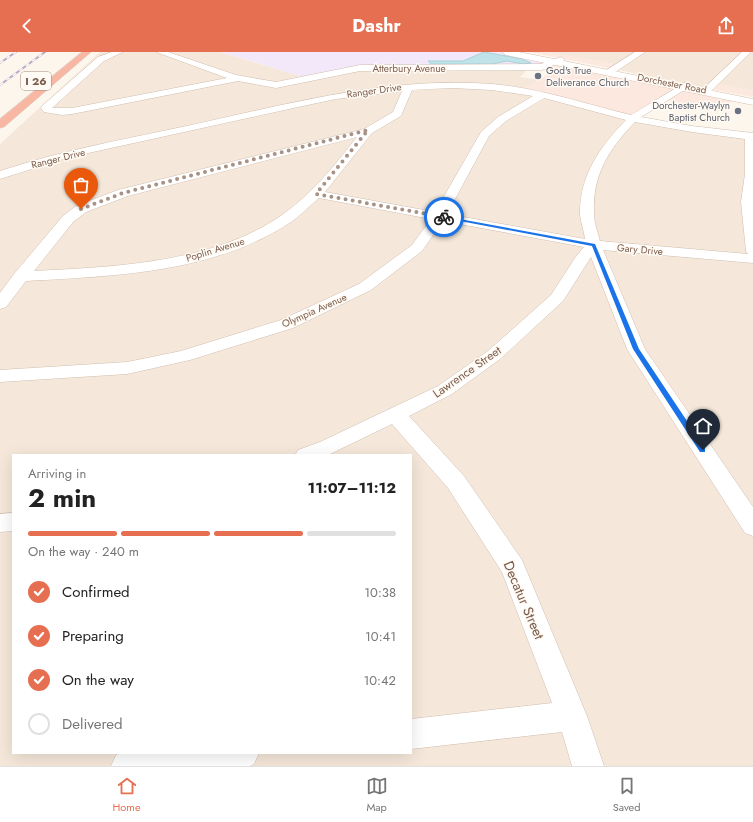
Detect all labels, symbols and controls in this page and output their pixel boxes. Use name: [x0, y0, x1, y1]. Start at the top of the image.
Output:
text: Dashr: [352, 13, 401, 39]
icon: back: [16, 15, 38, 37]
icon: share: [715, 15, 737, 37]
street label: Atterbury Avenue: [372, 61, 446, 76]
place label: God's True Deliverance Church: [546, 63, 629, 90]
street label: Dorchester Road: [636, 69, 708, 98]
marker: God's True Deliverance Church: [533, 71, 543, 81]
road number: I 26: [21, 72, 51, 90]
street label: Ranger Drive: [346, 79, 402, 102]
place label: Dorchester-Waylyn Baptist Church: [652, 98, 730, 125]
marker: Dorchester-Waylyn Baptist Church: [733, 106, 743, 116]
street label: Ranger Drive: [30, 145, 87, 172]
pin: [64, 168, 98, 209]
icon: bag: [70, 174, 92, 196]
courier: [424, 197, 464, 237]
icon: bike: [433, 206, 455, 228]
street label: Poplin Avenue: [184, 233, 246, 266]
street label: Gary Drive: [616, 240, 663, 259]
street label: Olympia Avenue: [279, 289, 349, 331]
street label: Lawrence Street: [429, 342, 505, 402]
pin: [686, 409, 720, 450]
icon: home: [692, 415, 714, 437]
text: Arriving in: [28, 464, 86, 483]
text: 11:07–11:12: [308, 477, 396, 499]
text: 2 min: [28, 479, 96, 517]
text: On the way · 240 m: [28, 542, 139, 561]
street label: Decatur Street: [499, 558, 550, 643]
icon: check: [28, 581, 50, 603]
text: Confirmed: [62, 581, 130, 603]
text: 10:38: [364, 583, 396, 602]
icon: check: [28, 625, 50, 647]
text: Preparing: [62, 625, 124, 647]
text: 10:41: [365, 627, 396, 646]
icon: check: [28, 669, 50, 691]
text: On the way: [62, 669, 134, 691]
text: 10:42: [363, 671, 396, 690]
text: Delivered: [62, 713, 123, 735]
tab: Home: [113, 775, 141, 815]
tab: Map: [366, 775, 388, 815]
tab: Saved: [613, 775, 641, 815]

